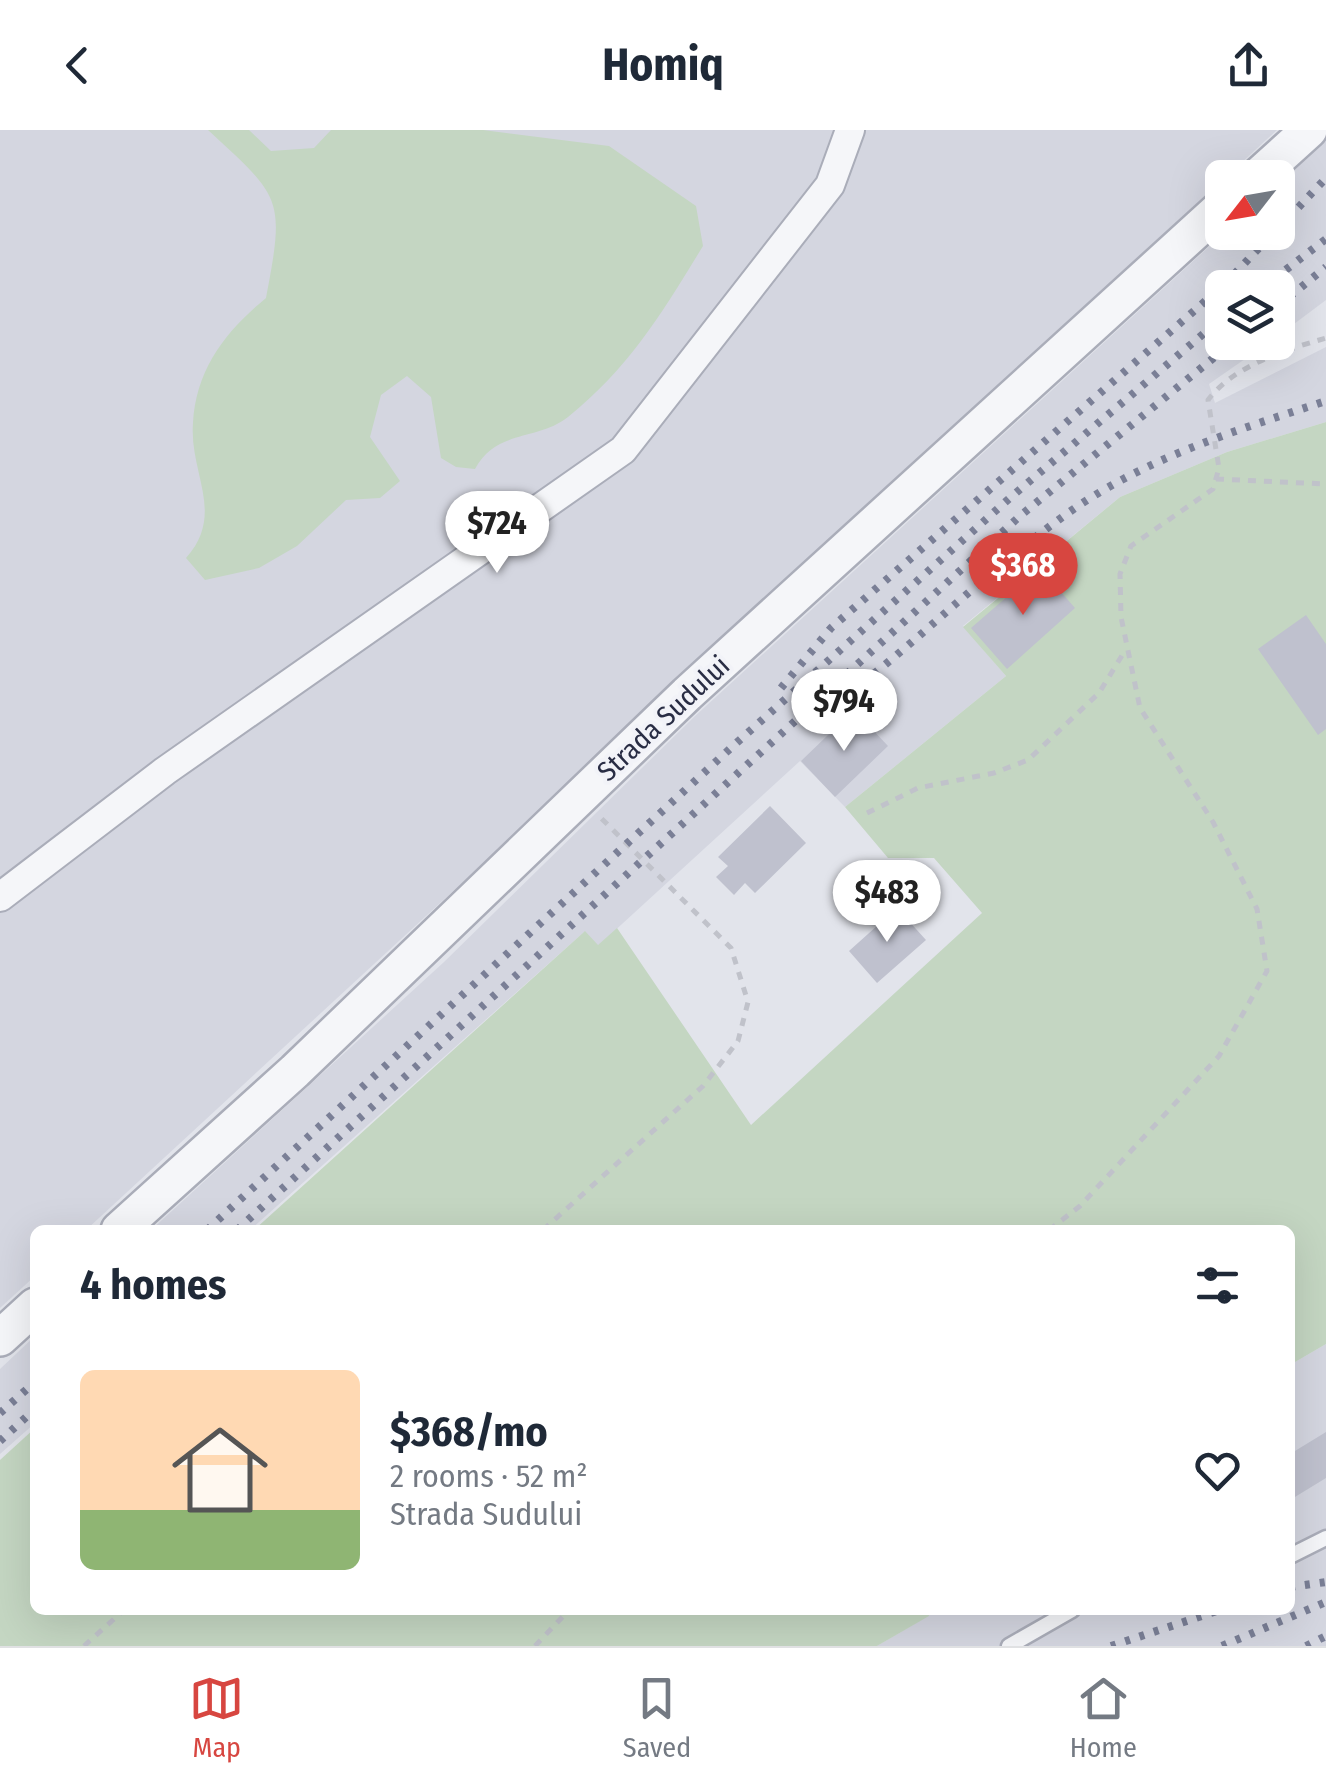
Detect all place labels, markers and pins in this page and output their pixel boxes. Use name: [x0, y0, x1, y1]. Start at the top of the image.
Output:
pin: $724: [438, 491, 556, 576]
pin: $368: [964, 533, 1082, 618]
pin: $794: [785, 669, 903, 754]
pin: $483: [828, 860, 946, 945]

